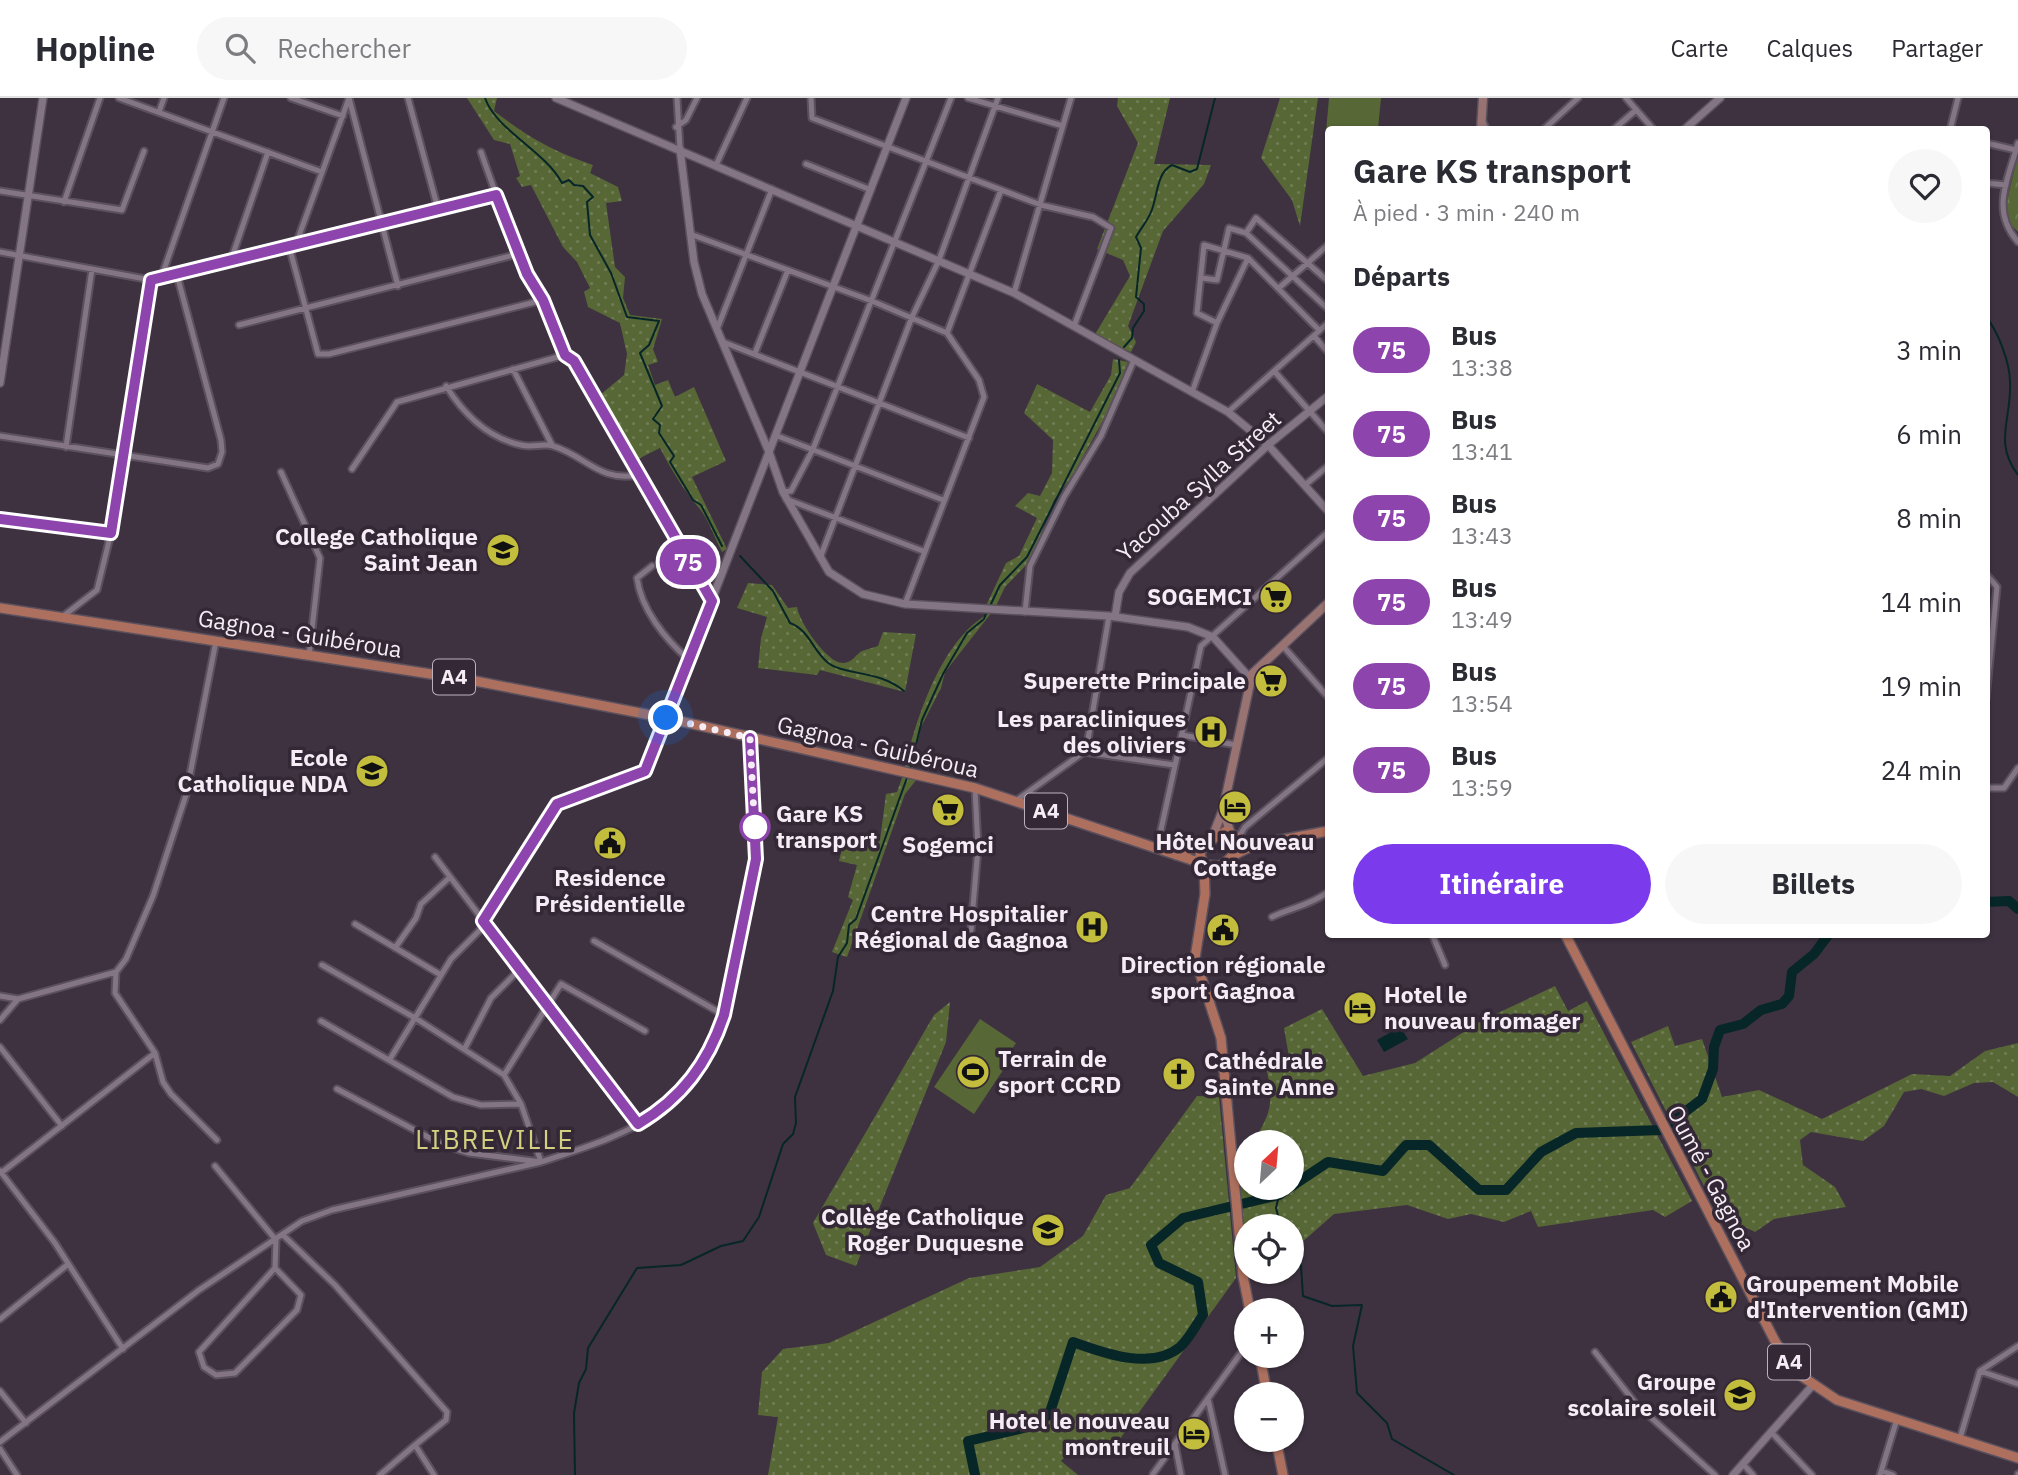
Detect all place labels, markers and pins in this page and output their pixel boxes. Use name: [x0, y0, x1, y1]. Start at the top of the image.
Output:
place label: College Catholique Saint Jean: [275, 521, 478, 577]
school or university icon: College Catholique Saint Jean: [484, 531, 522, 569]
supermarket icon: SOGEMCI: [1257, 578, 1295, 616]
place label: SOGEMCI: [1147, 581, 1252, 611]
supermarket icon: Superette Principale: [1252, 662, 1290, 700]
place label: Superette Principale: [1023, 665, 1246, 695]
place label: Les paracliniques des oliviers: [997, 703, 1186, 759]
hospital icon: Les paracliniques des oliviers: [1192, 713, 1230, 751]
place label: Ecole Catholique NDA: [177, 742, 348, 798]
school or university icon: Ecole Catholique NDA: [353, 752, 391, 790]
hotel icon: Hôtel Nouveau Cottage: [1216, 788, 1254, 826]
supermarket icon: Sogemci: [929, 791, 967, 829]
place label: Gare KS transport: [776, 798, 878, 854]
marker: Gare KS transport: [740, 812, 770, 842]
public building icon: Residence Présidentielle: [591, 824, 629, 862]
place label: Hôtel Nouveau Cottage: [1156, 826, 1314, 882]
place label: Sogemci: [902, 829, 994, 859]
place label: Residence Présidentielle: [535, 862, 685, 918]
place label: Centre Hospitalier Régional de Gagnoa: [854, 898, 1068, 954]
hospital icon: Centre Hospitalier Régional de Gagnoa: [1073, 908, 1111, 946]
public building icon: Direction régionale sport Gagnoa: [1204, 911, 1242, 949]
place label: Direction régionale sport Gagnoa: [1120, 949, 1326, 1005]
place label: Hotel le nouveau fromager: [1384, 979, 1581, 1035]
hotel icon: Hotel le nouveau fromager: [1341, 989, 1379, 1027]
place label: Terrain de sport CCRD: [998, 1043, 1121, 1099]
place label: Cathédrale Sainte Anne: [1204, 1045, 1335, 1101]
sports icon: Terrain de sport CCRD: [954, 1053, 992, 1091]
church icon: Cathédrale Sainte Anne: [1160, 1055, 1198, 1093]
place label: Collège Catholique Roger Duquesne: [821, 1201, 1024, 1257]
school or university icon: Collège Catholique Roger Duquesne: [1029, 1211, 1067, 1249]
place label: Groupement Mobile d'Intervention (GMI): [1746, 1268, 1968, 1324]
public building icon: Groupement Mobile d'Intervention (GMI): [1702, 1278, 1740, 1316]
place label: Groupe scolaire soleil: [1567, 1366, 1716, 1422]
school or university icon: Groupe scolaire soleil: [1721, 1376, 1759, 1414]
place label: Hotel le nouveau montreuil: [989, 1405, 1170, 1461]
hotel icon: Hotel le nouveau montreuil: [1175, 1415, 1213, 1453]

